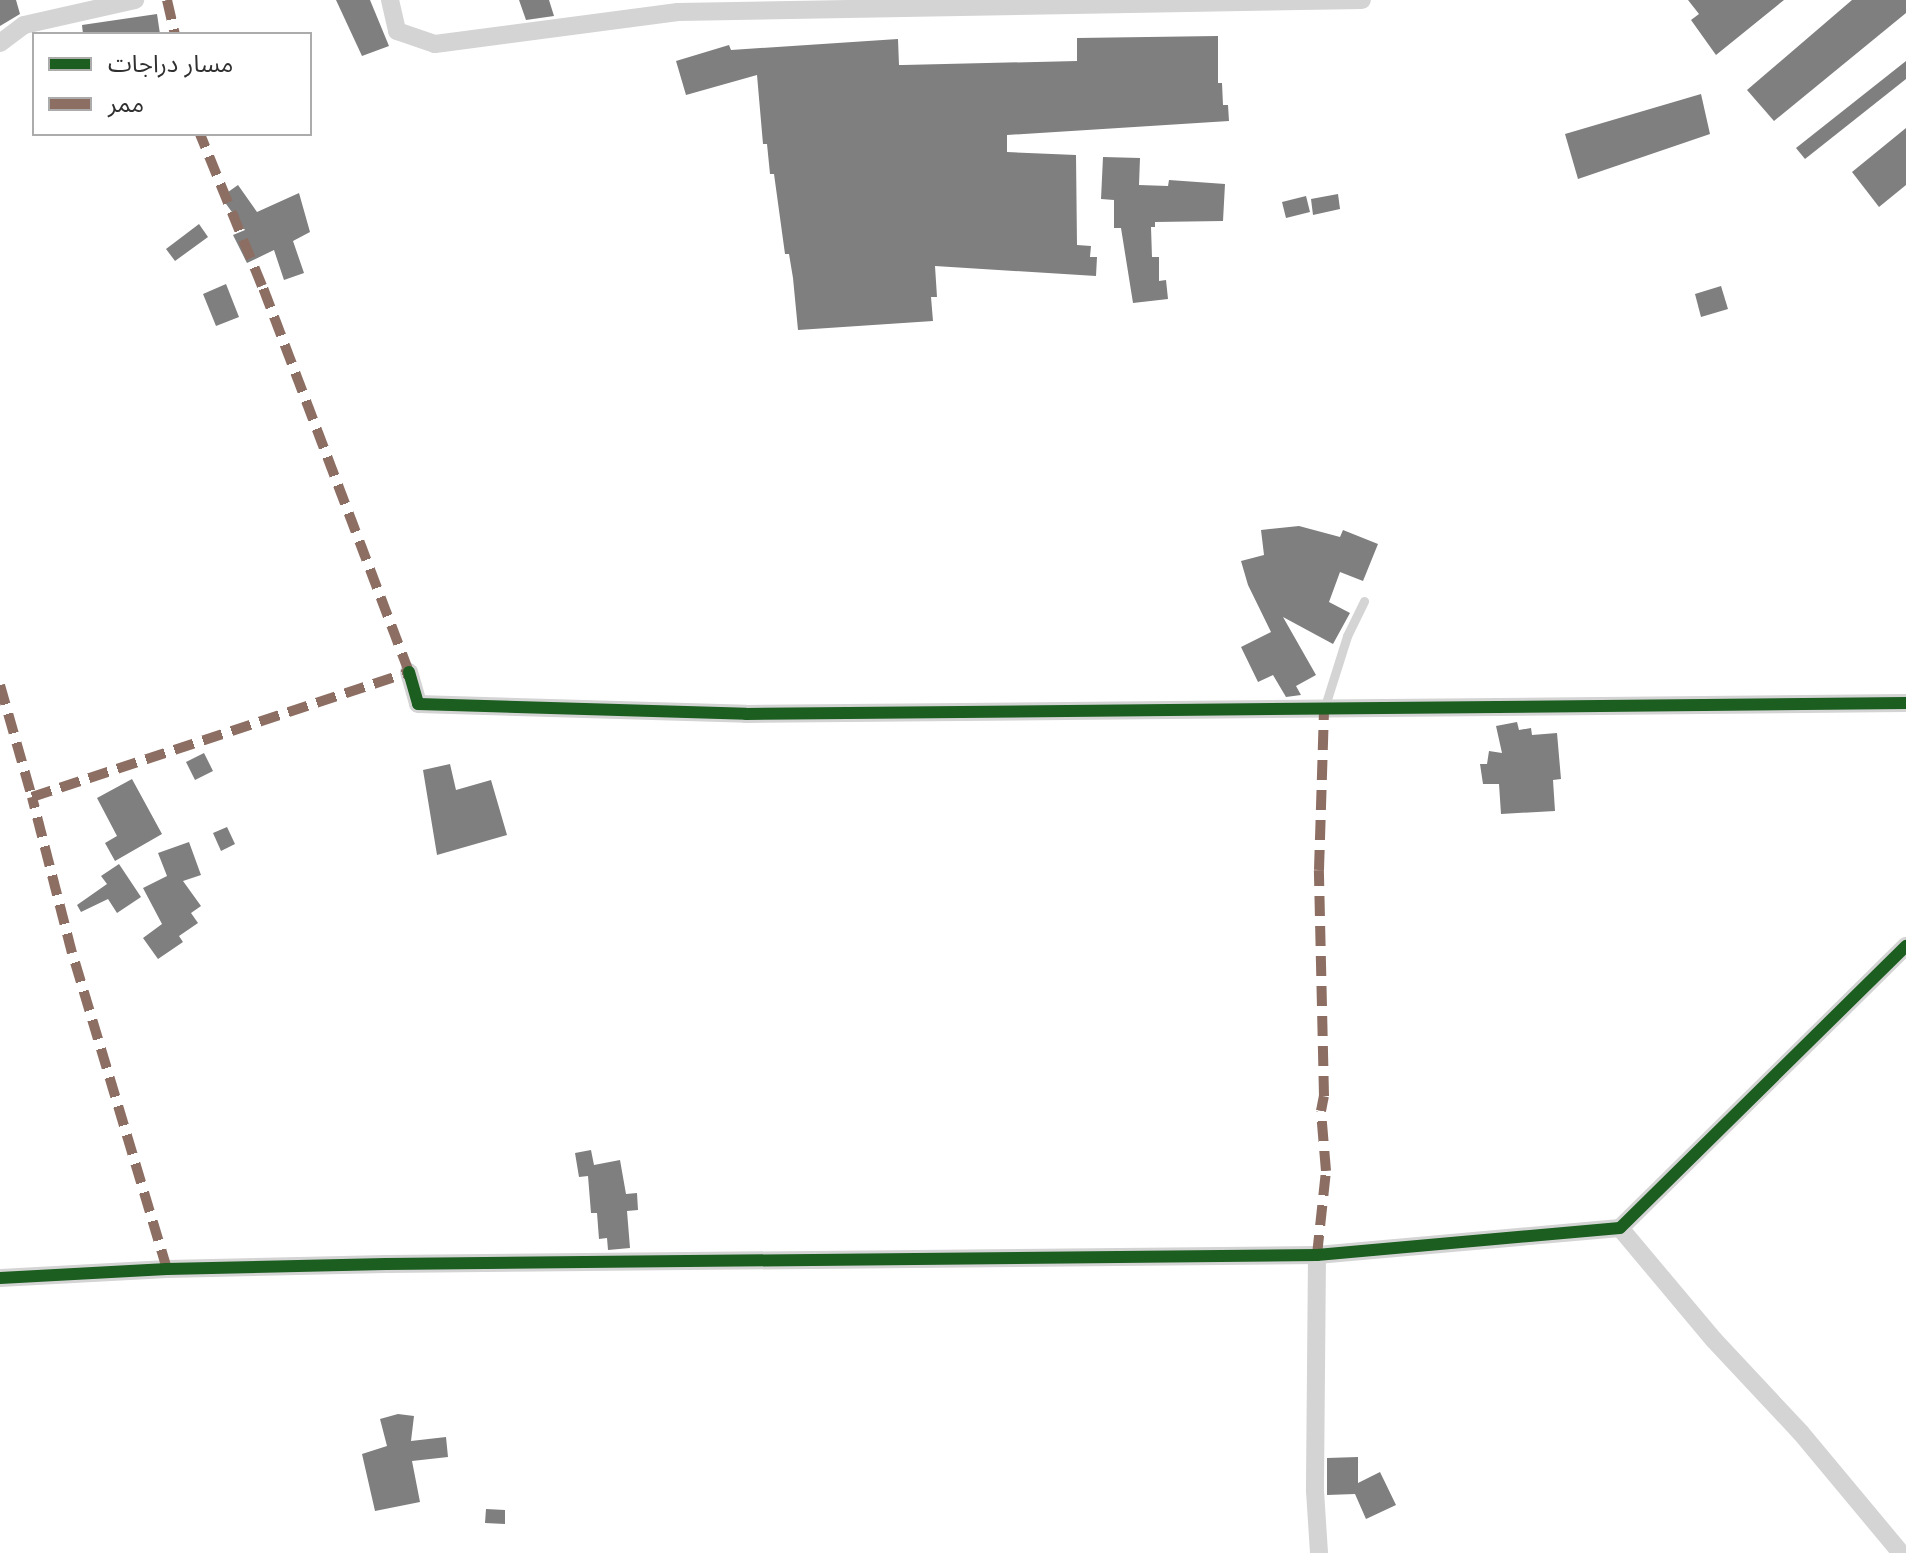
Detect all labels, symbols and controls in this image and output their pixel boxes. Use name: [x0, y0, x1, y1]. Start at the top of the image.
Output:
legend: [32, 32, 312, 136]
text: مسار دراجات: [108, 48, 233, 78]
text: ممر: [108, 88, 144, 118]

